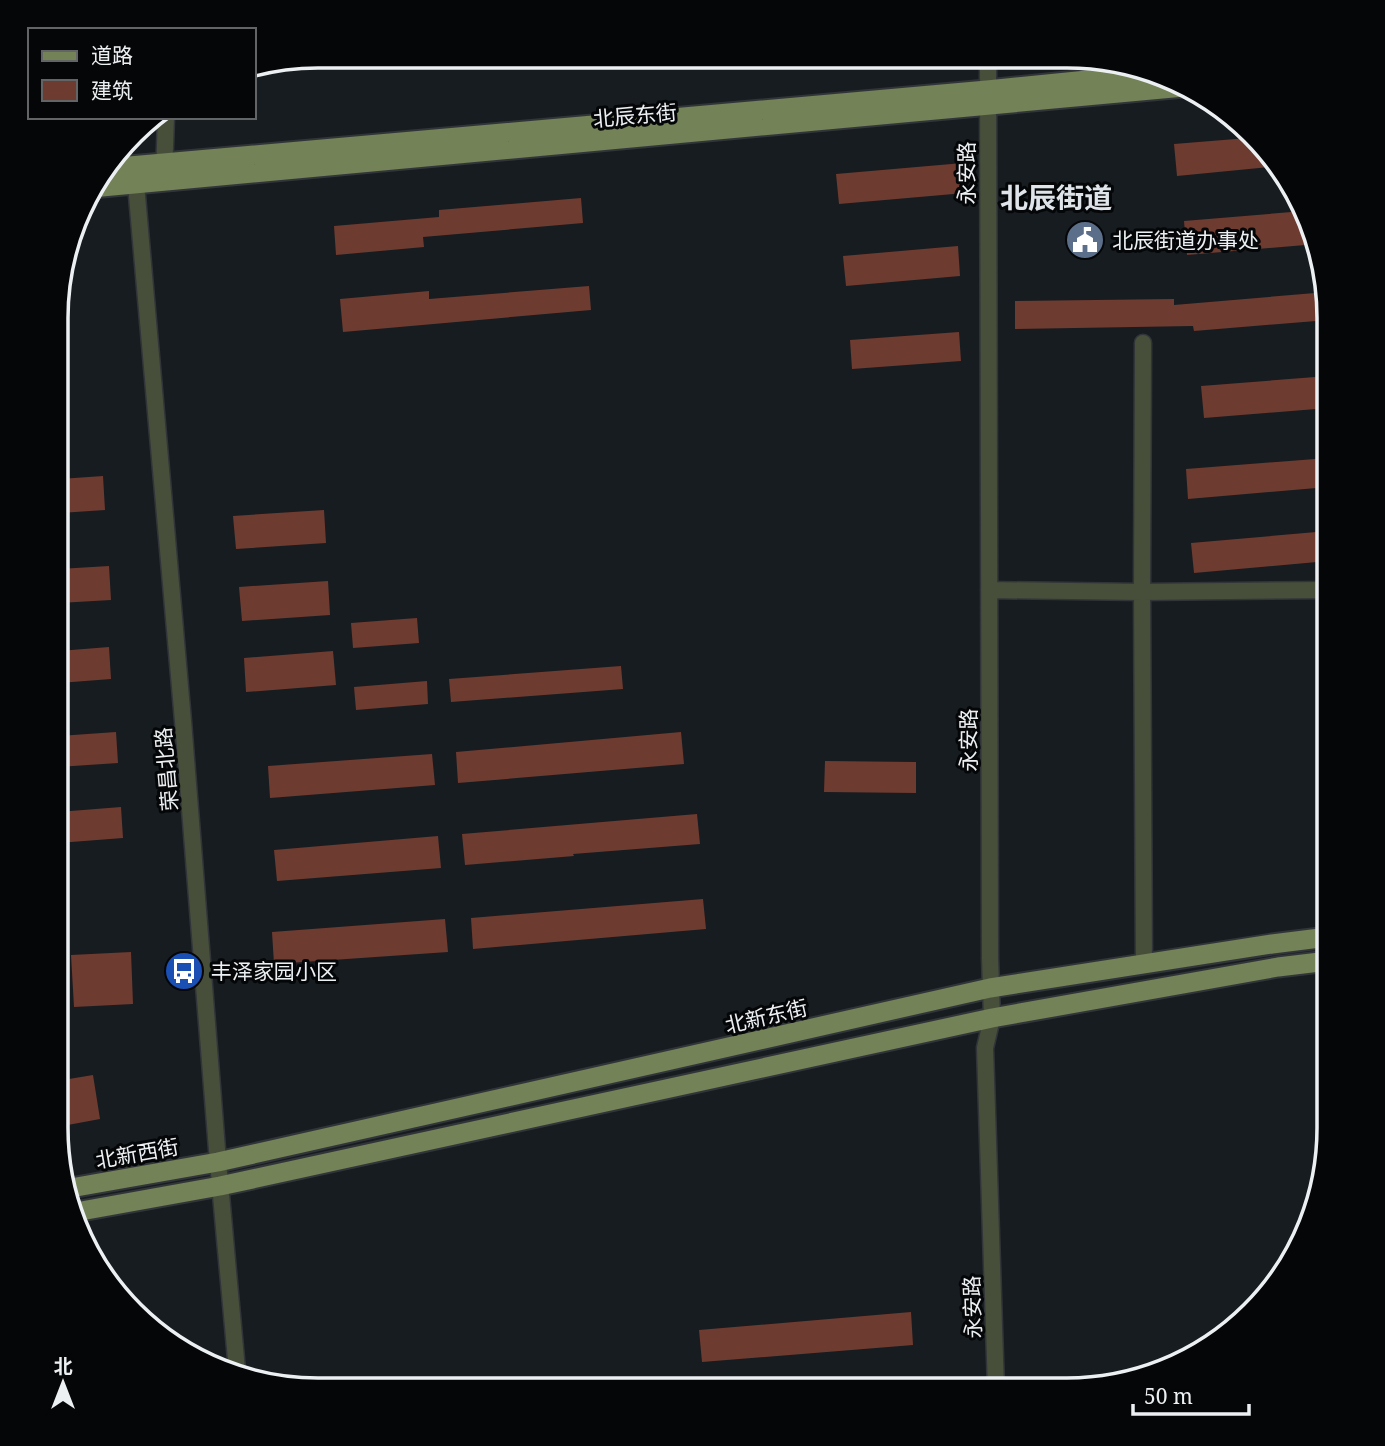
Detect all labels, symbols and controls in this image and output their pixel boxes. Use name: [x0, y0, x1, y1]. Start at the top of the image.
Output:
legend: [28, 28, 256, 119]
text: 道路: [91, 41, 133, 69]
text: 建筑: [91, 76, 133, 104]
street label: 北辰东街: [592, 97, 678, 133]
street label: 永安路: [952, 142, 980, 205]
district label: 北辰街道: [1000, 178, 1112, 216]
public building icon: 北辰街道办事处: [1064, 219, 1106, 261]
place label: 北辰街道办事处: [1112, 226, 1259, 254]
street label: 永安路: [954, 709, 982, 772]
street label: 荣昌北路: [148, 726, 184, 812]
bus stop icon: 丰泽家园小区: [163, 950, 205, 992]
place label: 丰泽家园小区: [211, 957, 337, 985]
street label: 北新东街: [722, 993, 810, 1039]
street label: 北新西街: [93, 1132, 181, 1174]
street label: 永安路: [957, 1275, 987, 1339]
north arrow: [28, 1348, 98, 1418]
text: 北: [53, 1353, 73, 1379]
scale bar: [1133, 1372, 1248, 1416]
text: 50 m: [1144, 1382, 1193, 1410]

